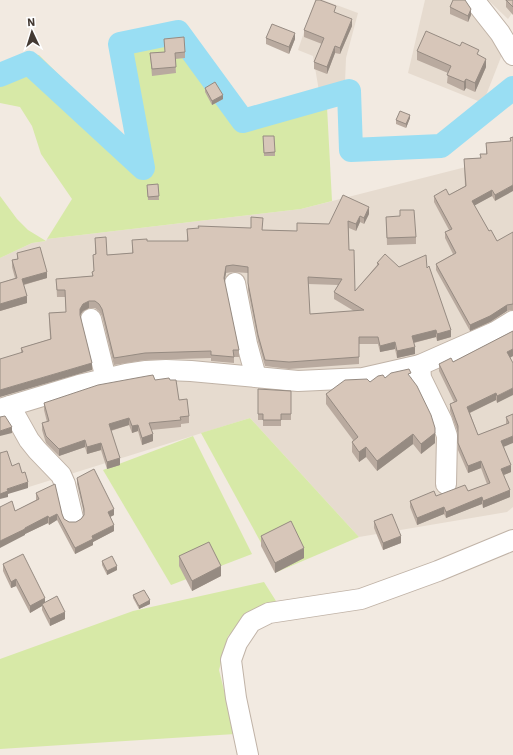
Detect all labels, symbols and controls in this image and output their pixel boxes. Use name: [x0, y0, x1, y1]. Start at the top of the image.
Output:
north arrow: [12, 12, 52, 52]
text: N: [27, 15, 36, 29]

